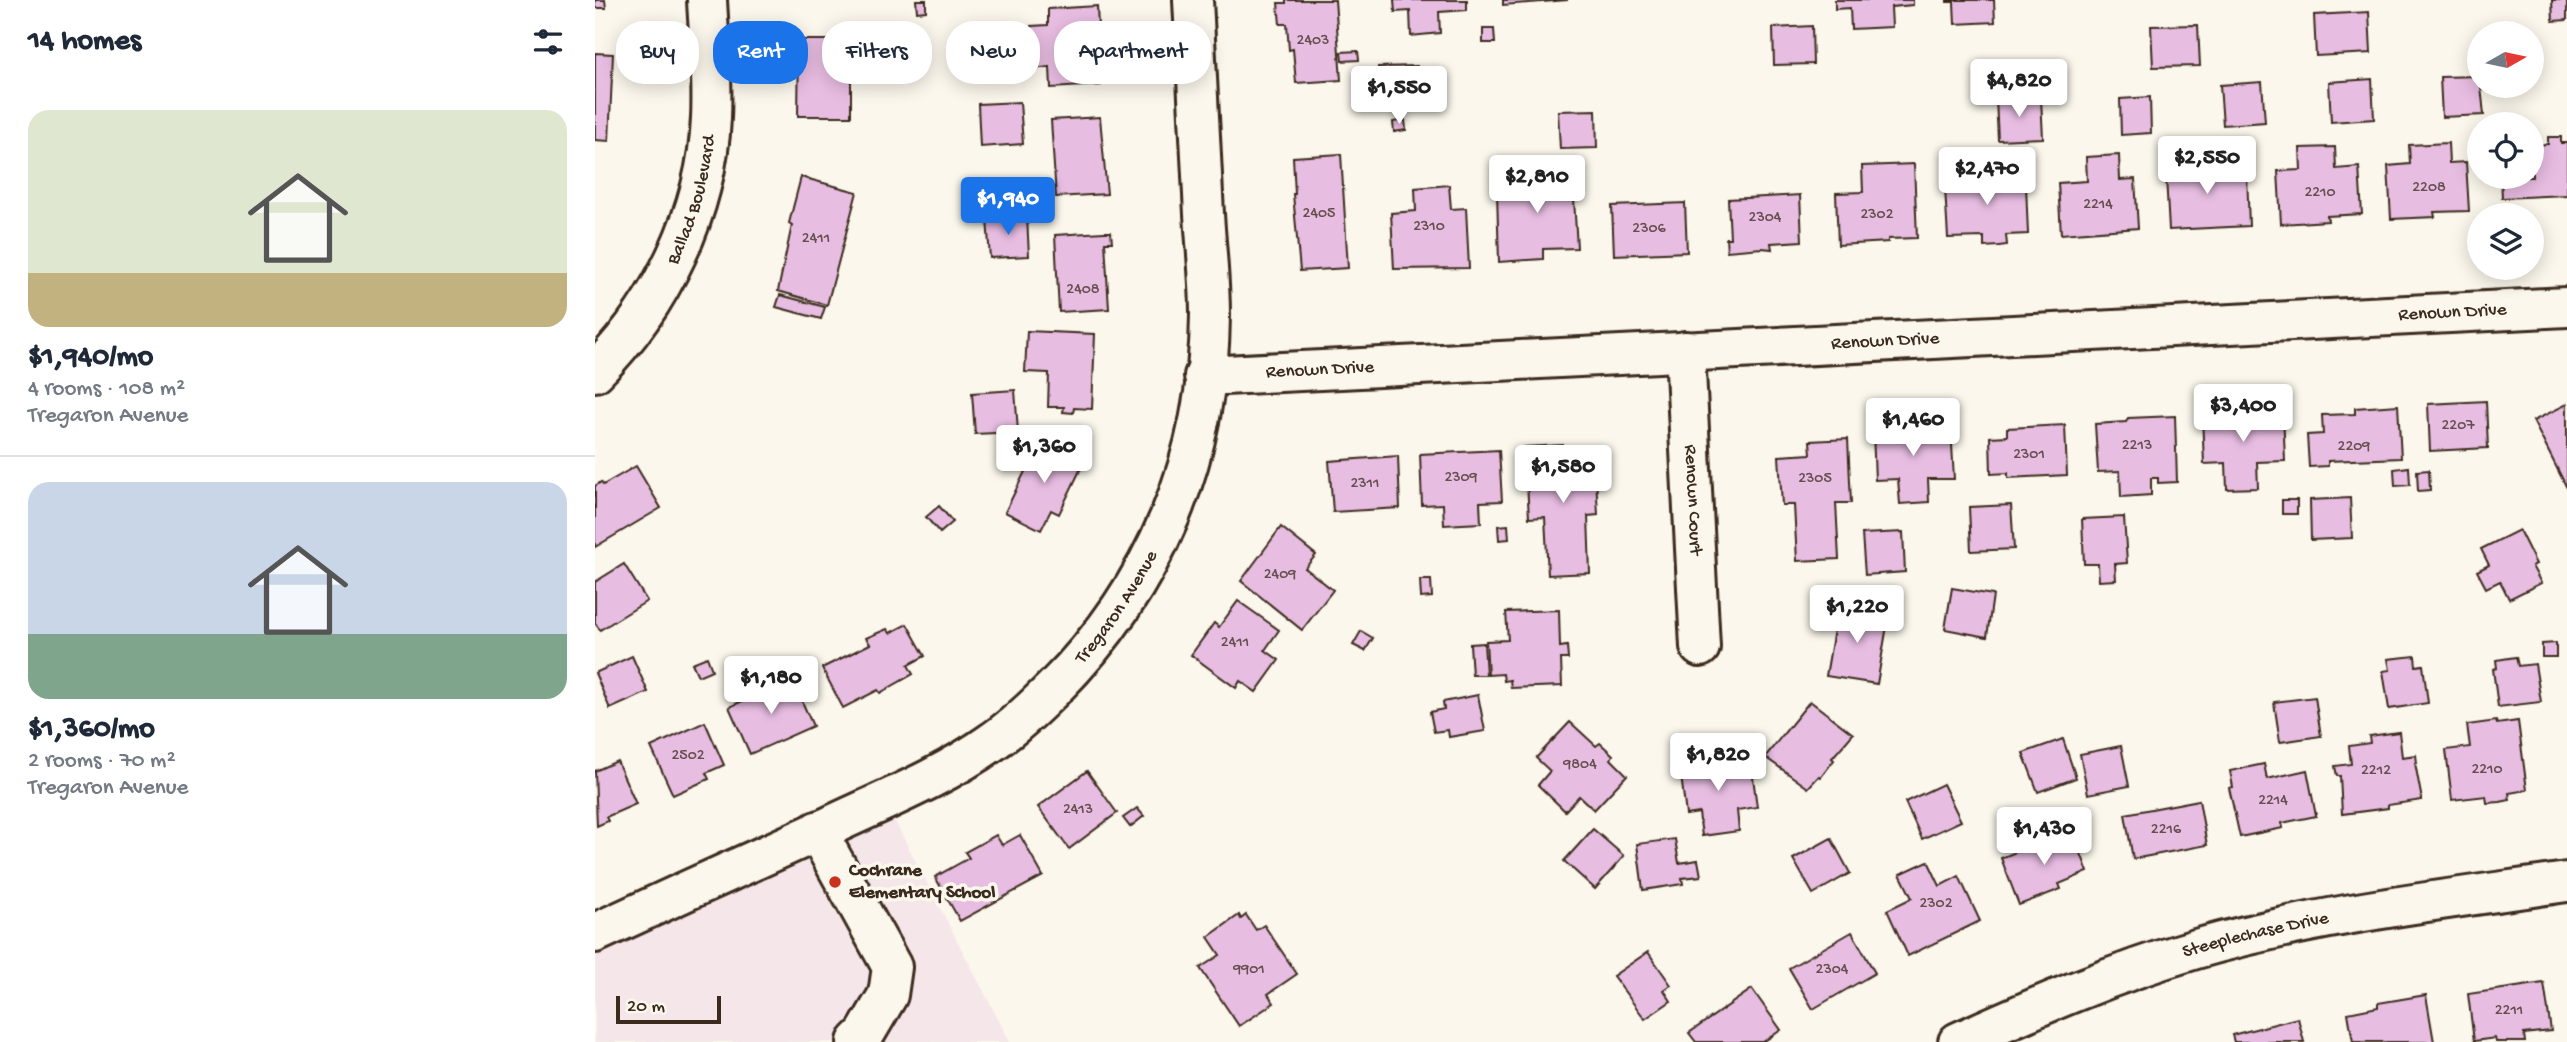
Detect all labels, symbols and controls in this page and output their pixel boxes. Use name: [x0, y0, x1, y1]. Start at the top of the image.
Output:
chip: Buy: [616, 21, 699, 84]
chip: Rent: [713, 21, 808, 84]
chip: Filters: [822, 21, 932, 84]
chip: New: [946, 21, 1040, 84]
chip: Apartment: [1054, 21, 1211, 84]
north arrow: [2467, 21, 2545, 98]
map controls: [2467, 21, 2544, 280]
icon: filters: [529, 23, 567, 61]
text: 14 homes: [28, 25, 141, 60]
house number: 2403: [1297, 32, 1329, 51]
pin: $4,820: [1962, 60, 2076, 119]
pin: $1,550: [1342, 66, 1456, 126]
text: $4,820: [1986, 68, 2052, 95]
text: $1,550: [1367, 75, 1431, 102]
button: locate: [2467, 112, 2544, 189]
street label: Ballad Boulevard: [662, 132, 721, 269]
pin: $2,550: [2150, 136, 2264, 196]
text: $2,550: [2174, 145, 2240, 172]
pin: $2,470: [1930, 148, 2044, 207]
icon: home: [235, 155, 361, 281]
pin: $2,810: [1480, 156, 1594, 215]
text: $2,470: [1955, 156, 2019, 183]
text: $2,810: [1505, 164, 1569, 191]
pin: $1,940: [951, 177, 1065, 237]
house number: 2208: [2412, 179, 2446, 198]
house number: 2210: [2304, 184, 2336, 203]
text: $1,940: [977, 186, 1039, 213]
house number: 2214: [2083, 196, 2113, 215]
button: layers: [2467, 203, 2544, 280]
house number: 2405: [1303, 205, 1335, 224]
house number: 2302: [1860, 206, 1894, 225]
house number: 2304: [1749, 209, 1782, 228]
house number: 2310: [1413, 218, 1445, 237]
house number: 2306: [1632, 220, 1667, 239]
house number: 2411: [802, 230, 830, 249]
house number: 2408: [1066, 281, 1100, 300]
street label: Renown Drive: [2398, 299, 2507, 327]
street label: Renown Drive: [1830, 327, 1940, 356]
text: $1,940/mo: [28, 341, 153, 376]
street label: Renown Drive: [1265, 356, 1375, 384]
text: 4 rooms · 108 m²: [28, 376, 185, 403]
pin: $3,400: [2186, 384, 2300, 444]
text: $3,400: [2210, 393, 2276, 420]
pin: $1,460: [1856, 398, 1970, 458]
text: Tregaron Avenue: [28, 403, 188, 430]
text: $1,460: [1882, 407, 1944, 434]
house number: 2207: [2441, 417, 2475, 436]
pin: $1,360: [987, 426, 1101, 485]
text: $1,360: [1012, 434, 1076, 461]
house number: 2213: [2122, 437, 2152, 456]
house number: 2209: [2338, 438, 2370, 457]
street label: Renown Court: [1678, 444, 1707, 558]
pin: $1,580: [1506, 446, 1620, 505]
house number: 2301: [2013, 446, 2045, 465]
text: $1,580: [1531, 454, 1595, 481]
house number: 2309: [1444, 469, 1478, 488]
house number: 2305: [1798, 470, 1832, 489]
house number: 2311: [1350, 475, 1380, 494]
icon: home: [235, 527, 361, 653]
street label: Tregaron Avenue: [1070, 547, 1164, 670]
house number: 2409: [1264, 566, 1296, 585]
pin: $1,220: [1800, 586, 1914, 645]
text: $1,220: [1826, 594, 1888, 621]
house number: 2411: [1221, 634, 1249, 653]
pin: $1,180: [714, 656, 828, 716]
text: $1,180: [740, 665, 802, 692]
text: $1,360/mo: [28, 713, 155, 748]
pin: $1,820: [1661, 734, 1775, 793]
text: $1,820: [1686, 742, 1750, 769]
house number: 2502: [671, 747, 705, 766]
text: 2 rooms · 70 m²: [28, 748, 176, 775]
house number: 9804: [1562, 756, 1597, 775]
house number: 2210: [2471, 761, 2503, 780]
house number: 2212: [2361, 762, 2391, 781]
text: Tregaron Avenue: [28, 775, 188, 802]
house number: 2214: [2258, 792, 2288, 811]
house number: 2413: [1063, 801, 1093, 820]
pin: $1,430: [1987, 808, 2101, 867]
text: $1,430: [2013, 816, 2075, 843]
house number: 2216: [2151, 821, 2182, 840]
place label: Cochrane Elementary School: [848, 860, 995, 905]
marker: Cochrane Elementary School: [827, 874, 843, 890]
house number: 2302: [1919, 895, 1953, 914]
street label: Steeplechase Drive: [2180, 907, 2331, 964]
house number: 9901: [1232, 961, 1265, 980]
house number: 2304: [1816, 961, 1849, 980]
scale bar: [616, 993, 721, 1025]
text: 20 m: [627, 996, 665, 1019]
house number: 2211: [2495, 1002, 2523, 1021]

